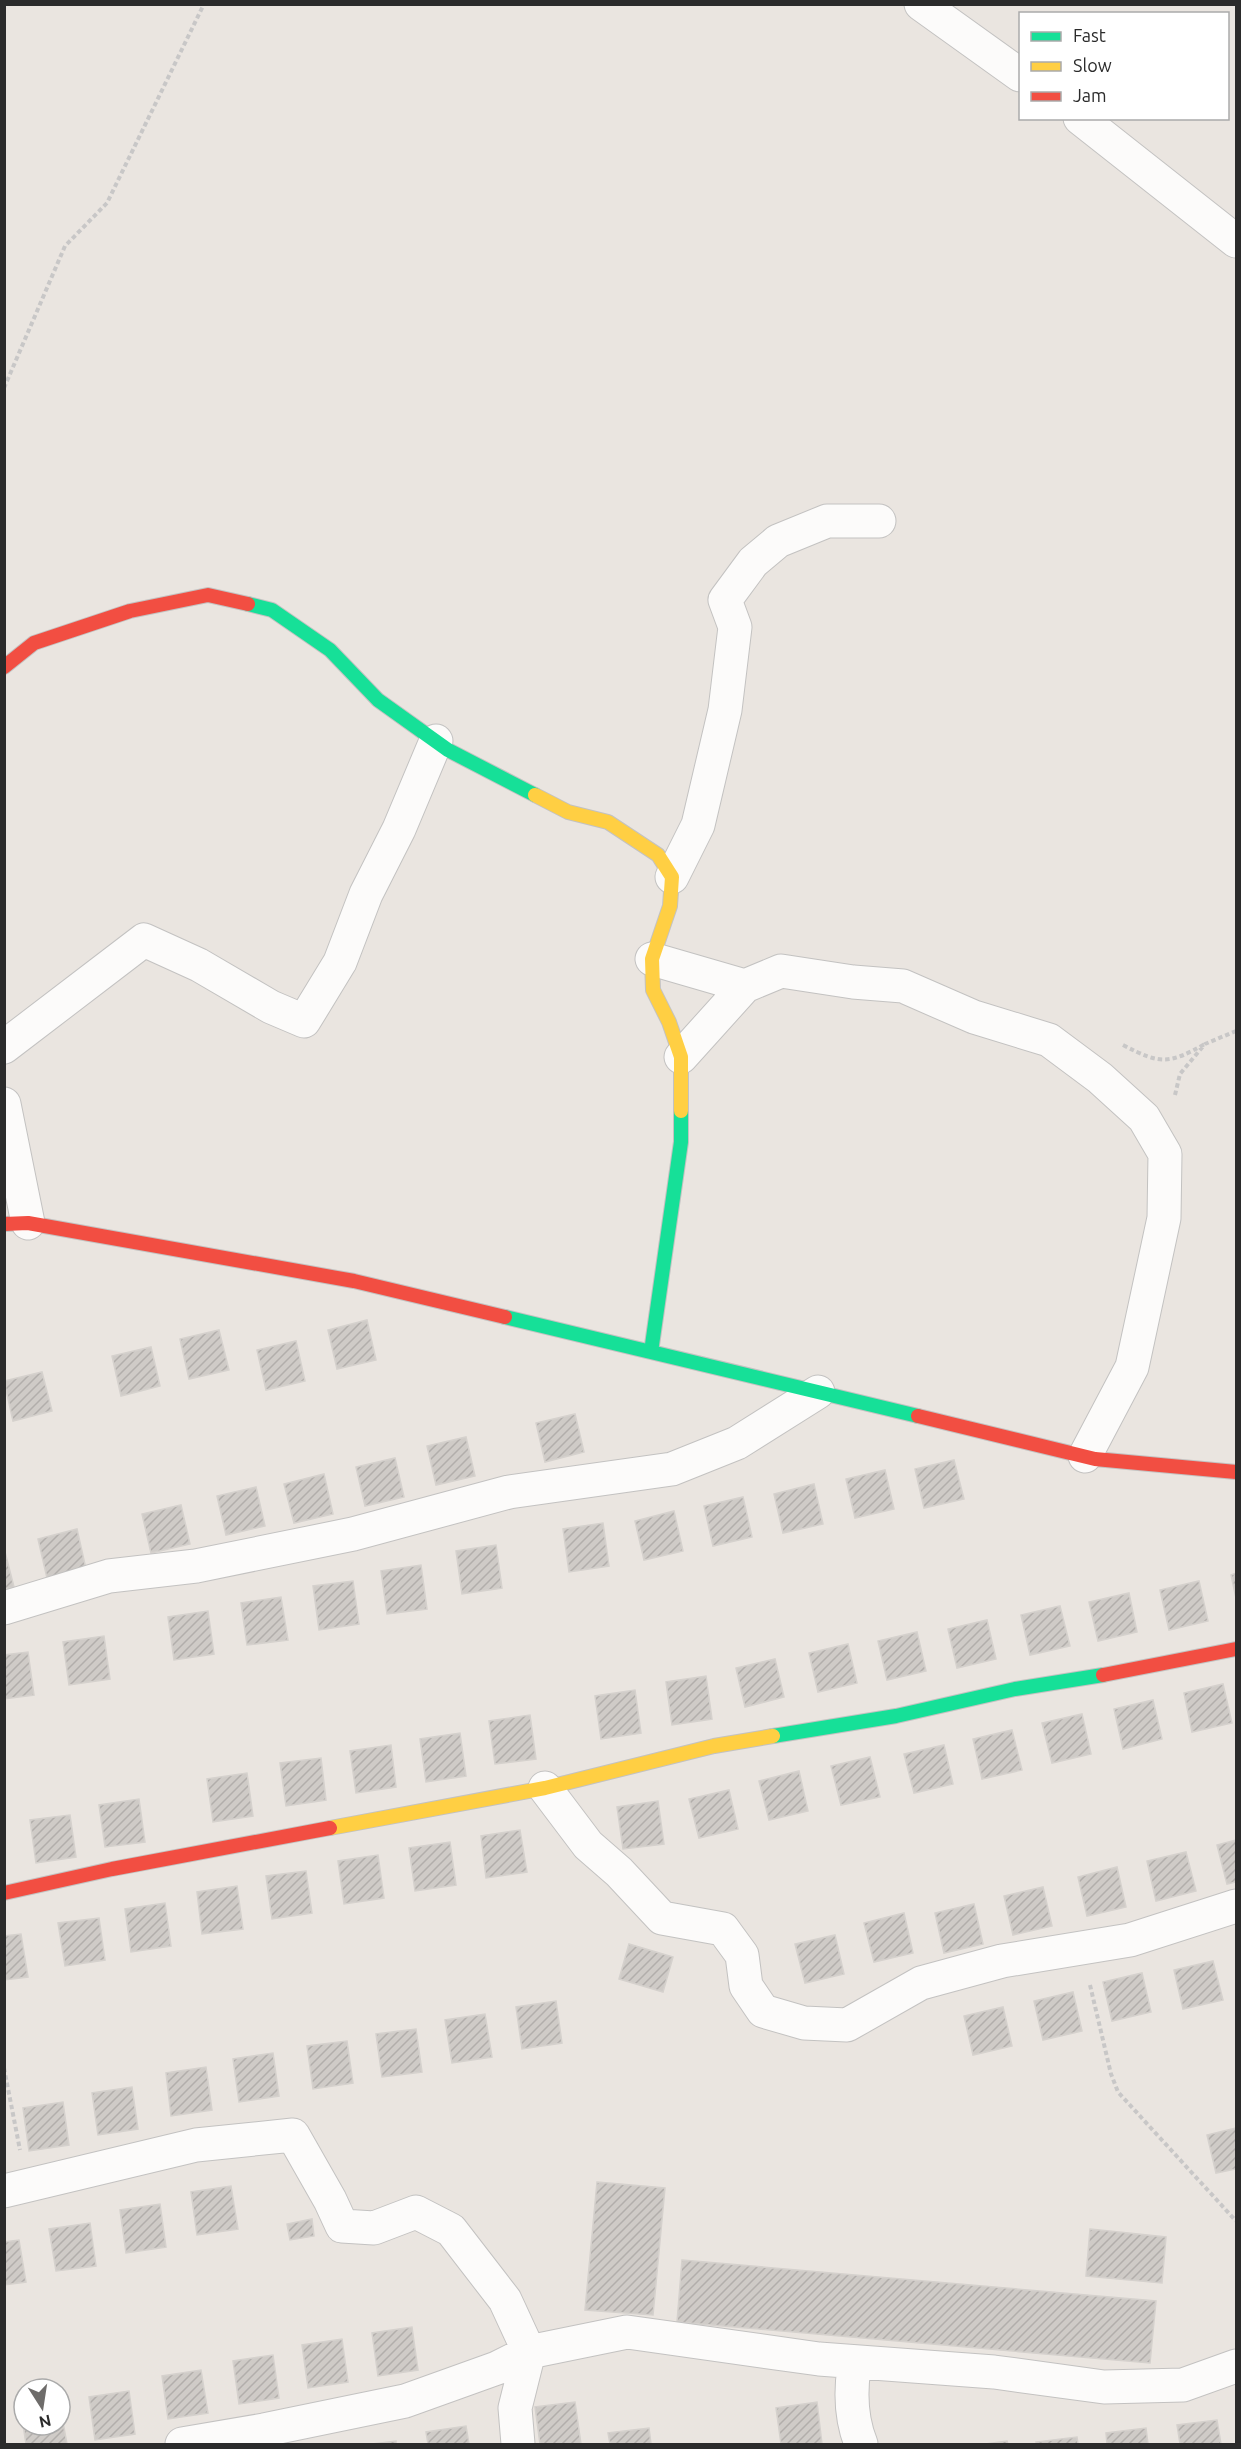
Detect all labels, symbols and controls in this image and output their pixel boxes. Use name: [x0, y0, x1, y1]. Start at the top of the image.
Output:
legend: [1019, 12, 1229, 120]
text: Fast: [1073, 25, 1106, 45]
text: Slow: [1073, 55, 1112, 75]
text: Jam: [1073, 85, 1107, 105]
north arrow: [12, 2377, 72, 2437]
text: N: [37, 2412, 53, 2432]

